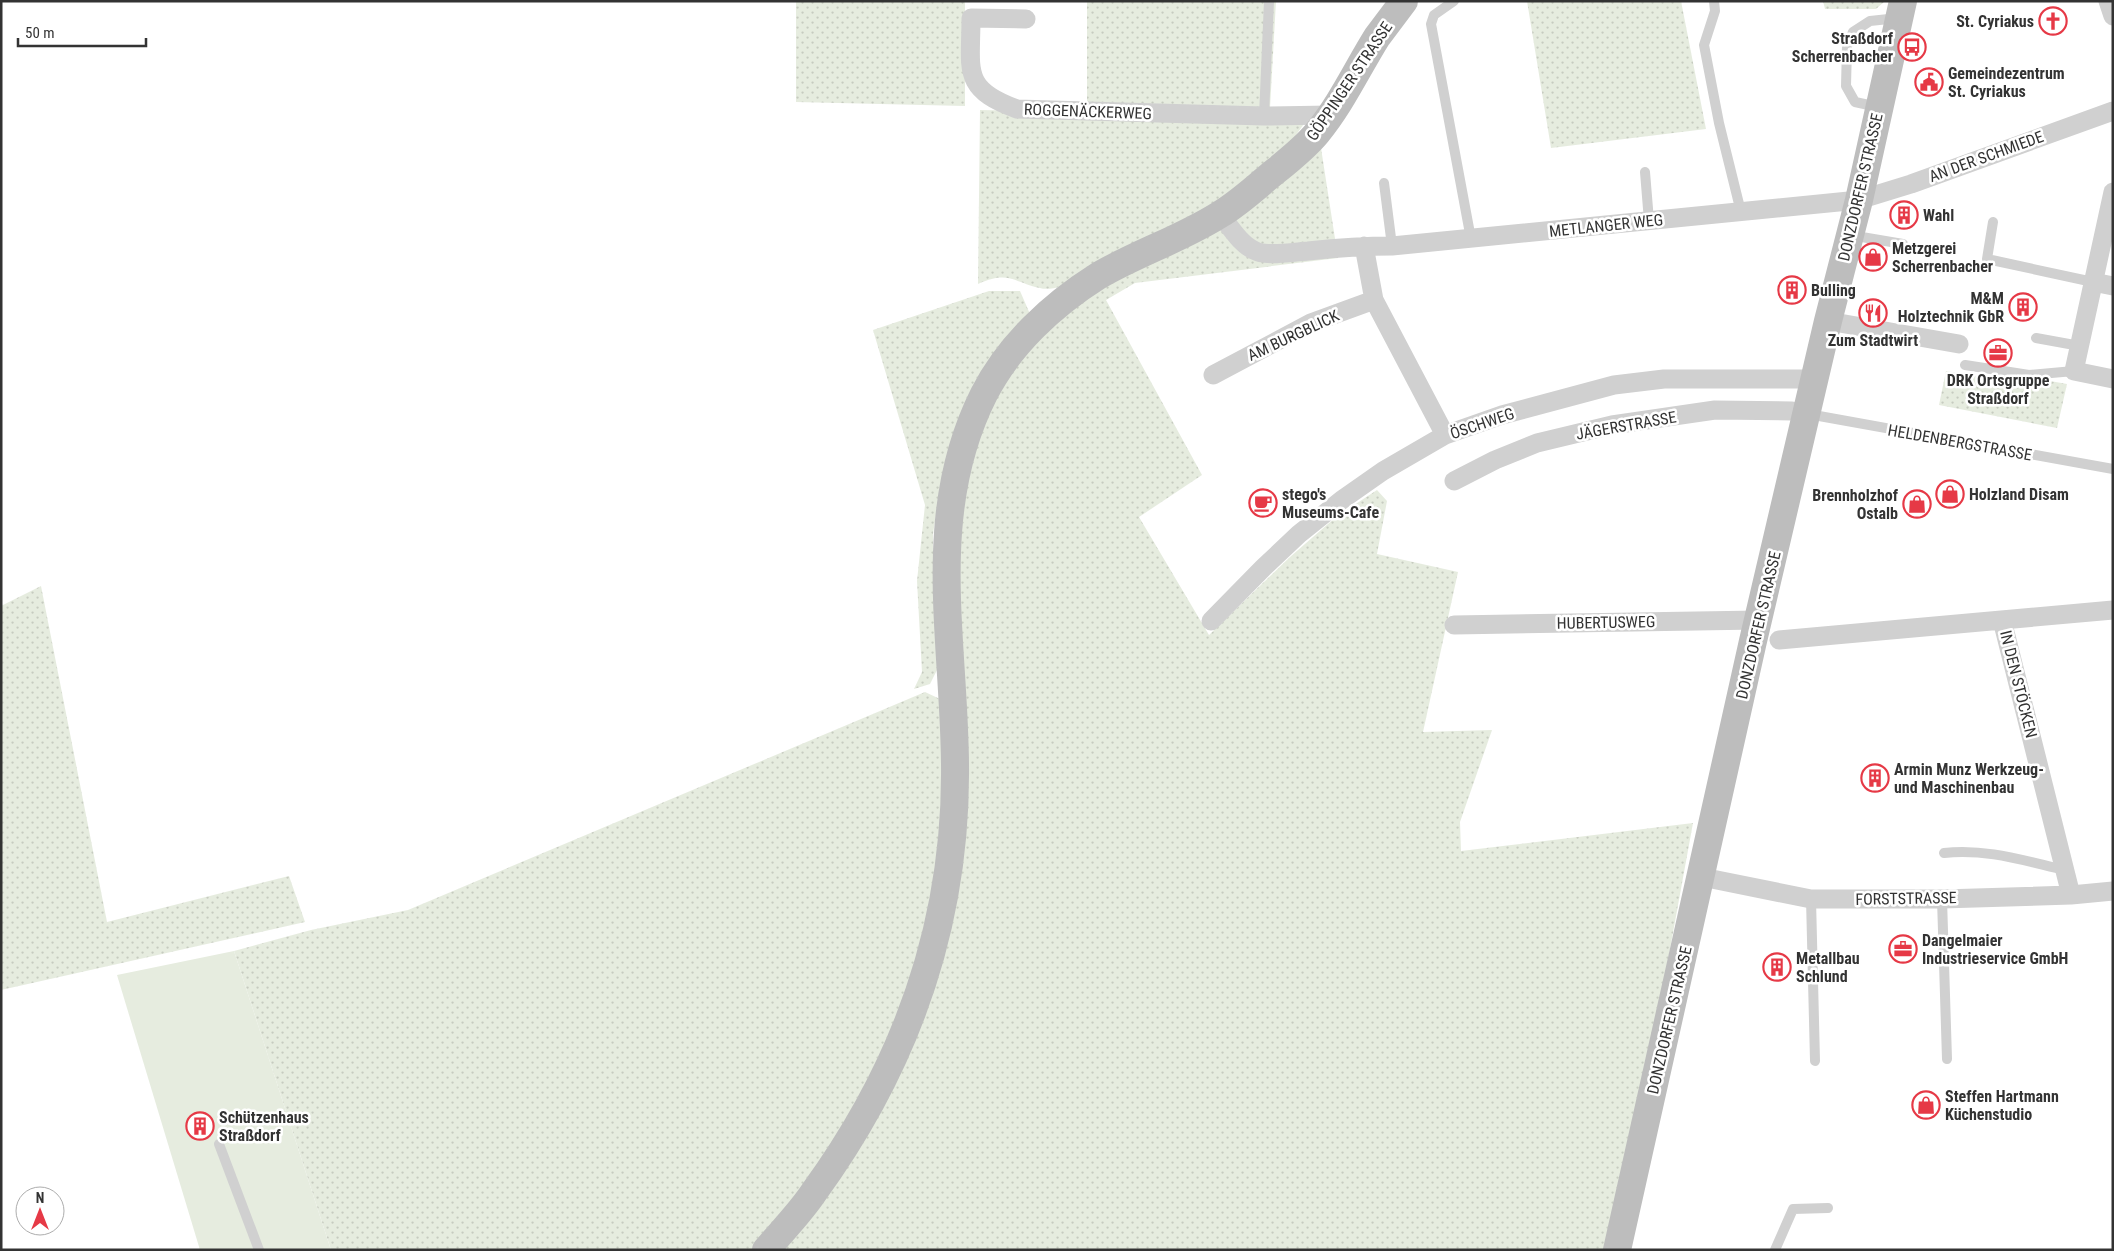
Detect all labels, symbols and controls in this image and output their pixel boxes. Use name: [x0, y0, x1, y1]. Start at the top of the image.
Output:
church icon: St. Cyriakus: [2038, 6, 2068, 36]
place label: St. Cyriakus: [1956, 12, 2034, 31]
scale bar: [18, 15, 145, 47]
street label: GÖPPINGER STRASSE: [1303, 18, 1396, 144]
text: 50 m: [25, 24, 55, 42]
place label: Straßdorf Scherrenbacher: [1792, 29, 1894, 66]
bus stop icon: Straßdorf Scherrenbacher: [1897, 32, 1927, 62]
place label: Gemeindezentrum St. Cyriakus: [1948, 64, 2065, 101]
public building icon: Gemeindezentrum St. Cyriakus: [1914, 67, 1944, 97]
street label: ROGGENÄCKERWEG: [1024, 100, 1152, 123]
street label: DONZDORFER STRASSE: [1834, 111, 1887, 263]
street label: AN DER SCHMIEDE: [1926, 127, 2046, 186]
building icon: Wahl: [1889, 200, 1919, 230]
place label: Wahl: [1923, 206, 1954, 225]
street label: METLANGER WEG: [1548, 210, 1664, 241]
place label: Metzgerei Scherrenbacher: [1892, 239, 1993, 276]
shop icon: Metzgerei Scherrenbacher: [1858, 242, 1888, 272]
building icon: Bulling: [1777, 275, 1807, 305]
place label: Bulling: [1811, 281, 1856, 300]
place label: M&M Holztechnik GbR: [1898, 289, 2004, 326]
building icon: M&M Holztechnik GbR: [2008, 292, 2038, 322]
restaurant icon: Zum Stadtwirt: [1858, 298, 1888, 328]
street label: AM BURGBLICK: [1244, 306, 1342, 365]
place label: Zum Stadtwirt: [1828, 331, 1918, 350]
office icon: DRK Ortsgruppe Straßdorf: [1983, 338, 2013, 368]
place label: DRK Ortsgruppe Straßdorf: [1947, 371, 2050, 408]
street label: ÖSCHWEG: [1448, 404, 1517, 443]
street label: JÄGERSTRASSE: [1574, 407, 1678, 444]
street label: HELDENBERGSTRASSE: [1886, 420, 2033, 465]
shop icon: Holzland Disam: [1935, 479, 1965, 509]
place label: stego's Museums-Cafe: [1282, 485, 1379, 522]
place label: Holzland Disam: [1969, 485, 2069, 504]
place label: Brennholzhof Ostalb: [1812, 486, 1899, 523]
cafe icon: stego's Museums-Cafe: [1248, 488, 1278, 518]
shop icon: Brennholzhof Ostalb: [1902, 489, 1932, 519]
street label: DONZDORFER STRASSE: [1732, 549, 1785, 701]
street label: HUBERTUSWEG: [1557, 612, 1656, 633]
street label: IN DEN STÖCKEN: [1996, 628, 2041, 740]
place label: Armin Munz Werkzeug- und Maschinenbau: [1894, 760, 2044, 797]
building icon: Armin Munz Werkzeug- und Maschinenbau: [1860, 763, 1890, 793]
street label: FORSTSTRASSE: [1855, 888, 1957, 909]
place label: Dangelmaier Industrieservice GmbH: [1922, 931, 2068, 968]
office icon: Dangelmaier Industrieservice GmbH: [1888, 934, 1918, 964]
street label: DONZDORFER STRASSE: [1643, 944, 1696, 1096]
place label: Metallbau Schlund: [1796, 949, 1860, 986]
building icon: Metallbau Schlund: [1762, 952, 1792, 982]
place label: Steffen Hartmann Küchenstudio: [1945, 1087, 2059, 1124]
shop icon: Steffen Hartmann Küchenstudio: [1911, 1090, 1941, 1120]
place label: Schützenhaus Straßdorf: [219, 1108, 309, 1145]
building icon: Schützenhaus Straßdorf: [185, 1111, 215, 1141]
north arrow: [15, 1186, 65, 1236]
text: N: [36, 1190, 44, 1206]

